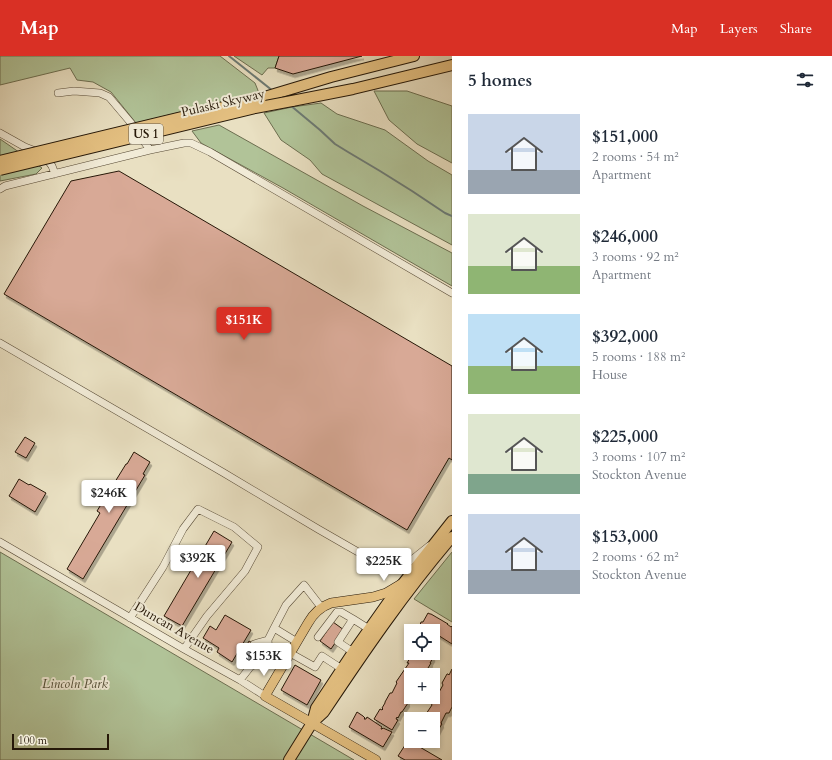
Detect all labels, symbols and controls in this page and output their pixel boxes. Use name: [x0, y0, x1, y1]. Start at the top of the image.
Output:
text: Map: [20, 15, 59, 41]
text: Map: [671, 19, 698, 38]
text: Layers: [720, 19, 758, 38]
text: Share: [780, 19, 812, 38]
text: 5 homes: [468, 69, 532, 92]
icon: filters: [794, 69, 816, 91]
street label: Pulaski Skyway: [179, 85, 267, 121]
road number: US 1: [129, 124, 163, 144]
text: $151,000: [592, 125, 658, 148]
icon: home: [500, 130, 548, 178]
text: 2 rooms · 54 m²: [592, 148, 679, 166]
text: Apartment: [592, 166, 651, 184]
text: $246,000: [592, 225, 658, 248]
icon: home: [500, 230, 548, 278]
text: 3 rooms · 92 m²: [592, 248, 679, 266]
text: Apartment: [592, 266, 651, 284]
pin: $151K: [216, 307, 272, 341]
text: $151K: [225, 311, 263, 329]
text: $392,000: [592, 325, 658, 348]
icon: home: [500, 330, 548, 378]
text: 5 rooms · 188 m²: [592, 348, 685, 366]
text: House: [592, 366, 627, 384]
text: $225,000: [592, 425, 658, 448]
icon: home: [500, 430, 548, 478]
text: 3 rooms · 107 m²: [592, 448, 685, 466]
text: Stockton Avenue: [592, 466, 687, 484]
pin: $246K: [81, 480, 137, 514]
text: $246K: [90, 484, 128, 502]
text: $153,000: [592, 525, 658, 548]
icon: home: [500, 530, 548, 578]
pin: $392K: [170, 545, 226, 579]
pin: $225K: [356, 548, 412, 582]
text: 2 rooms · 62 m²: [592, 548, 679, 566]
text: $392K: [179, 549, 217, 567]
text: $225K: [365, 552, 403, 570]
text: Stockton Avenue: [592, 566, 687, 584]
street label: Duncan Avenue: [131, 598, 217, 658]
map controls: [404, 624, 440, 748]
button: locate: [404, 624, 440, 660]
pin: $153K: [236, 643, 292, 677]
text: $153K: [245, 647, 283, 665]
button: +: [404, 668, 440, 704]
park label: Lincoln Park: [42, 675, 108, 693]
button: −: [404, 712, 440, 748]
scale bar: [12, 732, 109, 751]
text: 100 m: [18, 733, 47, 748]

